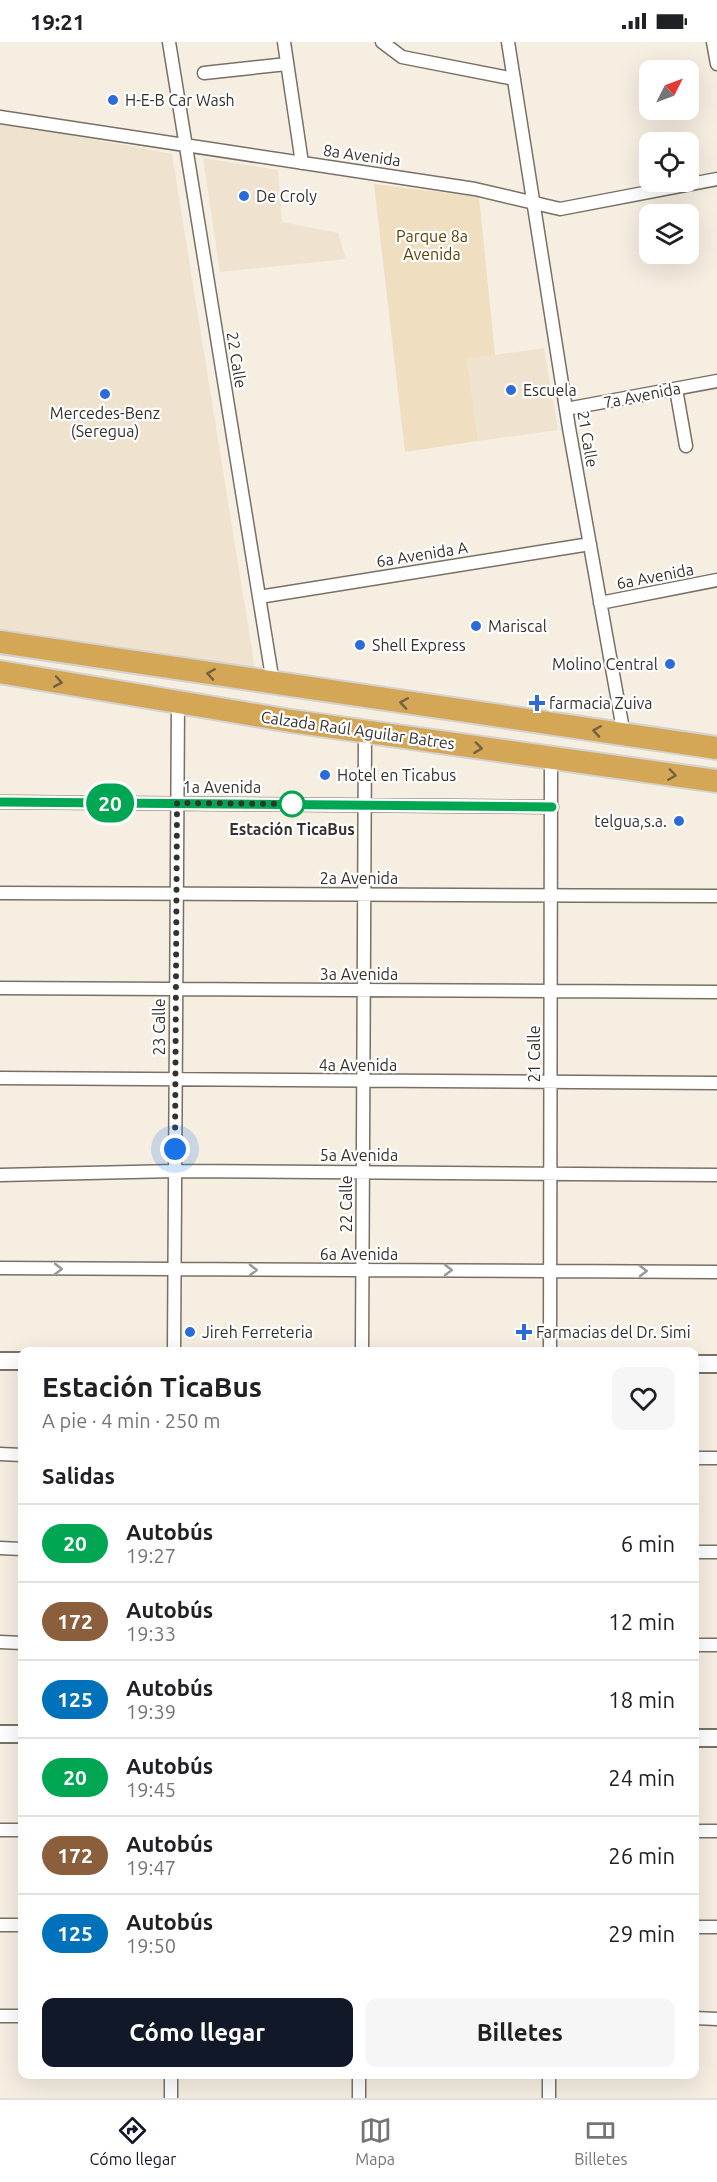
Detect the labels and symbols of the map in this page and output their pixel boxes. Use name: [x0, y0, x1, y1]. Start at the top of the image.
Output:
north arrow: [639, 60, 699, 120]
place label: H-E-B Car Wash: [125, 91, 235, 109]
marker: H-E-B Car Wash: [106, 93, 120, 107]
street label: 8a Avenida: [322, 141, 402, 169]
place label: De Croly: [256, 187, 317, 205]
marker: De Croly: [237, 189, 251, 203]
park label: Parque 8a Avenida: [396, 227, 468, 263]
street label: 22 Calle: [224, 330, 250, 390]
street label: 7a Avenida: [602, 379, 682, 411]
place label: Escuela: [523, 381, 577, 399]
marker: Escuela: [504, 383, 518, 397]
marker: Mercedes-Benz (Seregua): [98, 387, 112, 401]
place label: Mercedes-Benz (Seregua): [50, 404, 160, 441]
street label: 21 Calle: [574, 409, 602, 469]
street label: 6a Avenida A: [375, 538, 470, 570]
street label: 6a Avenida: [615, 560, 695, 592]
place label: Mariscal: [488, 617, 547, 635]
marker: Mariscal: [469, 619, 483, 633]
place label: Shell Express: [372, 636, 466, 654]
marker: Shell Express: [353, 638, 367, 652]
place label: Molino Central: [552, 655, 658, 673]
marker: Molino Central: [663, 657, 677, 671]
one-way arrow: [206, 668, 216, 680]
one-way arrow: [53, 675, 62, 687]
place label: farmacia Zuiva: [549, 694, 653, 712]
marker: farmacia Zuiva: [530, 696, 544, 710]
one-way arrow: [399, 697, 408, 709]
street label: Calzada Raúl Aguilar Batres: [260, 707, 456, 753]
one-way arrow: [592, 726, 601, 738]
one-way arrow: [474, 741, 483, 754]
place label: Hotel en Ticabus: [337, 766, 456, 784]
marker: Hotel en Ticabus: [318, 768, 332, 782]
one-way arrow: [667, 768, 676, 780]
street label: 1a Avenida: [183, 778, 261, 796]
line badge: 20: [83, 784, 137, 822]
marker: Estación TicaBus: [279, 791, 305, 817]
place label: telgua,s.a.: [594, 812, 667, 830]
marker: telgua,s.a.: [672, 814, 686, 828]
place label: Estación TicaBus: [229, 820, 355, 838]
street label: 2a Avenida: [320, 869, 398, 887]
street label: 3a Avenida: [320, 965, 398, 983]
street label: 23 Calle: [150, 999, 168, 1055]
street label: 21 Calle: [525, 1026, 543, 1082]
street label: 4a Avenida: [319, 1056, 397, 1074]
your location: [160, 1134, 190, 1164]
street label: 5a Avenida: [320, 1146, 398, 1164]
street label: 22 Calle: [337, 1176, 355, 1232]
street label: 6a Avenida: [320, 1245, 398, 1263]
one-way arrow: [54, 1263, 63, 1275]
one-way arrow: [249, 1264, 258, 1276]
one-way arrow: [444, 1264, 453, 1277]
one-way arrow: [639, 1265, 648, 1278]
place label: Jireh Ferreteria: [202, 1323, 313, 1341]
place label: Farmacias del Dr. Simi: [536, 1323, 691, 1341]
marker: Jireh Ferreteria: [183, 1325, 197, 1339]
marker: Farmacias del Dr. Simi: [517, 1325, 531, 1339]

